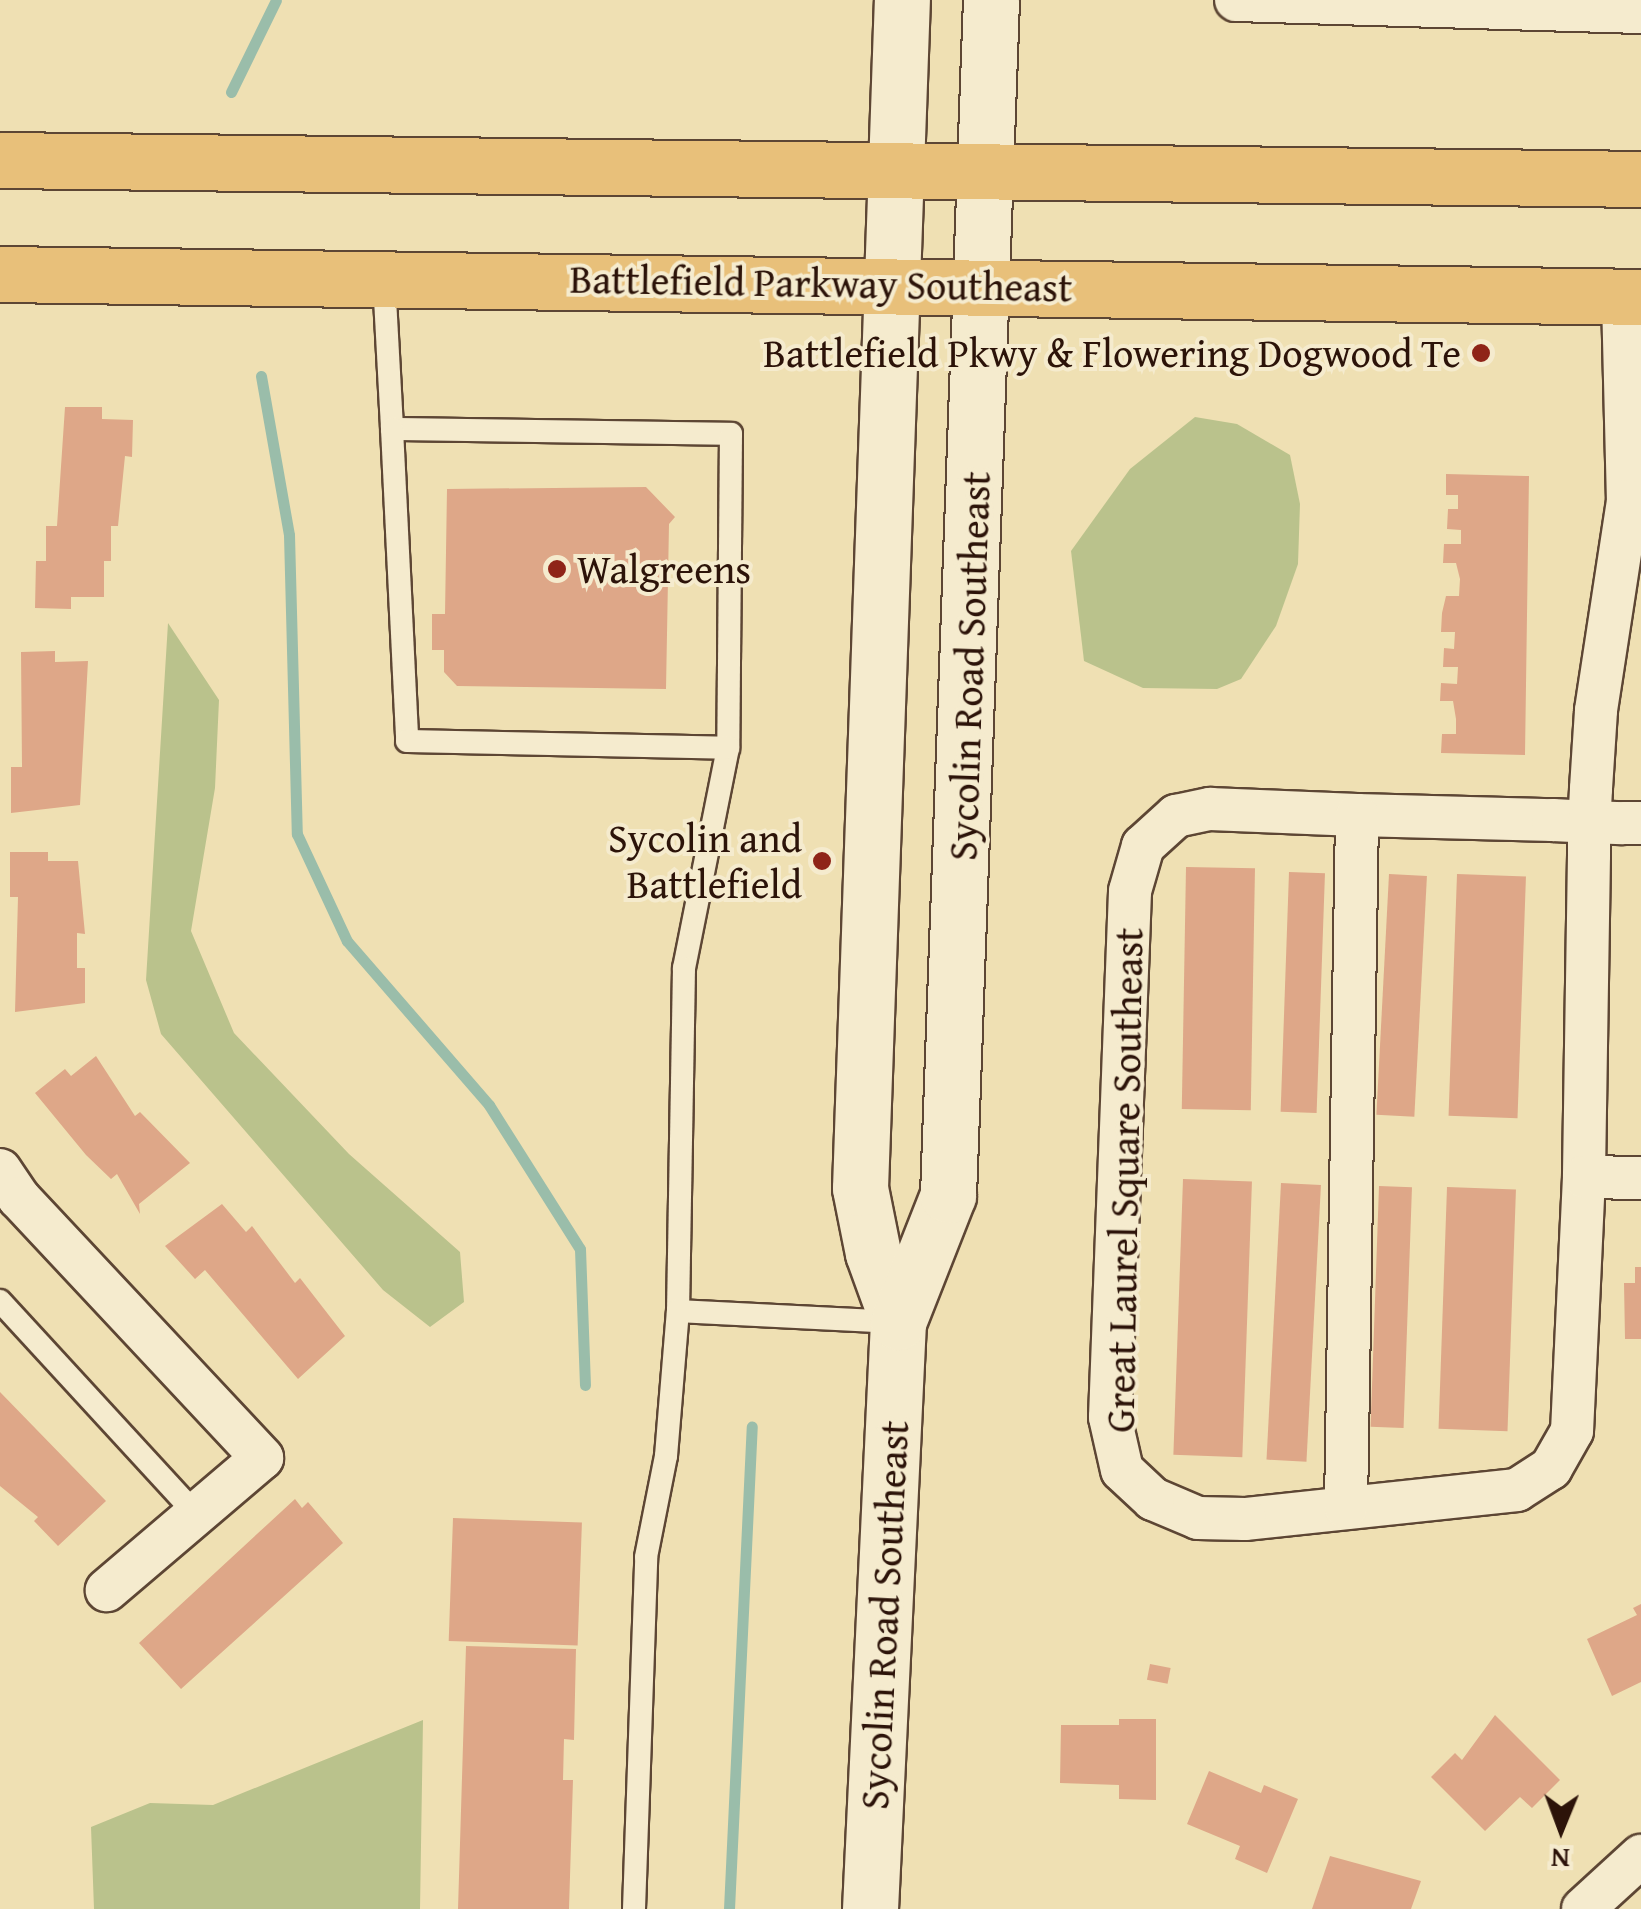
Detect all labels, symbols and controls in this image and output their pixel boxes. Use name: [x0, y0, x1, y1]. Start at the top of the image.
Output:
street label: Battlefield Parkway Southeast: [569, 255, 1073, 311]
place label: Battlefield Pkwy & Flowering Dogwood Te: [763, 329, 1461, 377]
marker: Battlefield Pkwy & Flowering Dogwood Te: [1470, 342, 1492, 364]
street label: Sycolin Road Southeast: [938, 470, 1000, 862]
place label: Walgreens: [577, 545, 751, 593]
marker: Walgreens: [546, 558, 568, 580]
place label: Sycolin and Battlefield: [608, 814, 802, 908]
marker: Sycolin and Battlefield: [811, 850, 833, 872]
street label: Great Laurel Square Southeast: [1096, 927, 1152, 1433]
street label: Sycolin Road Southeast: [850, 1419, 918, 1811]
north arrow: [1511, 1779, 1611, 1879]
text: N: [1551, 1839, 1570, 1880]

